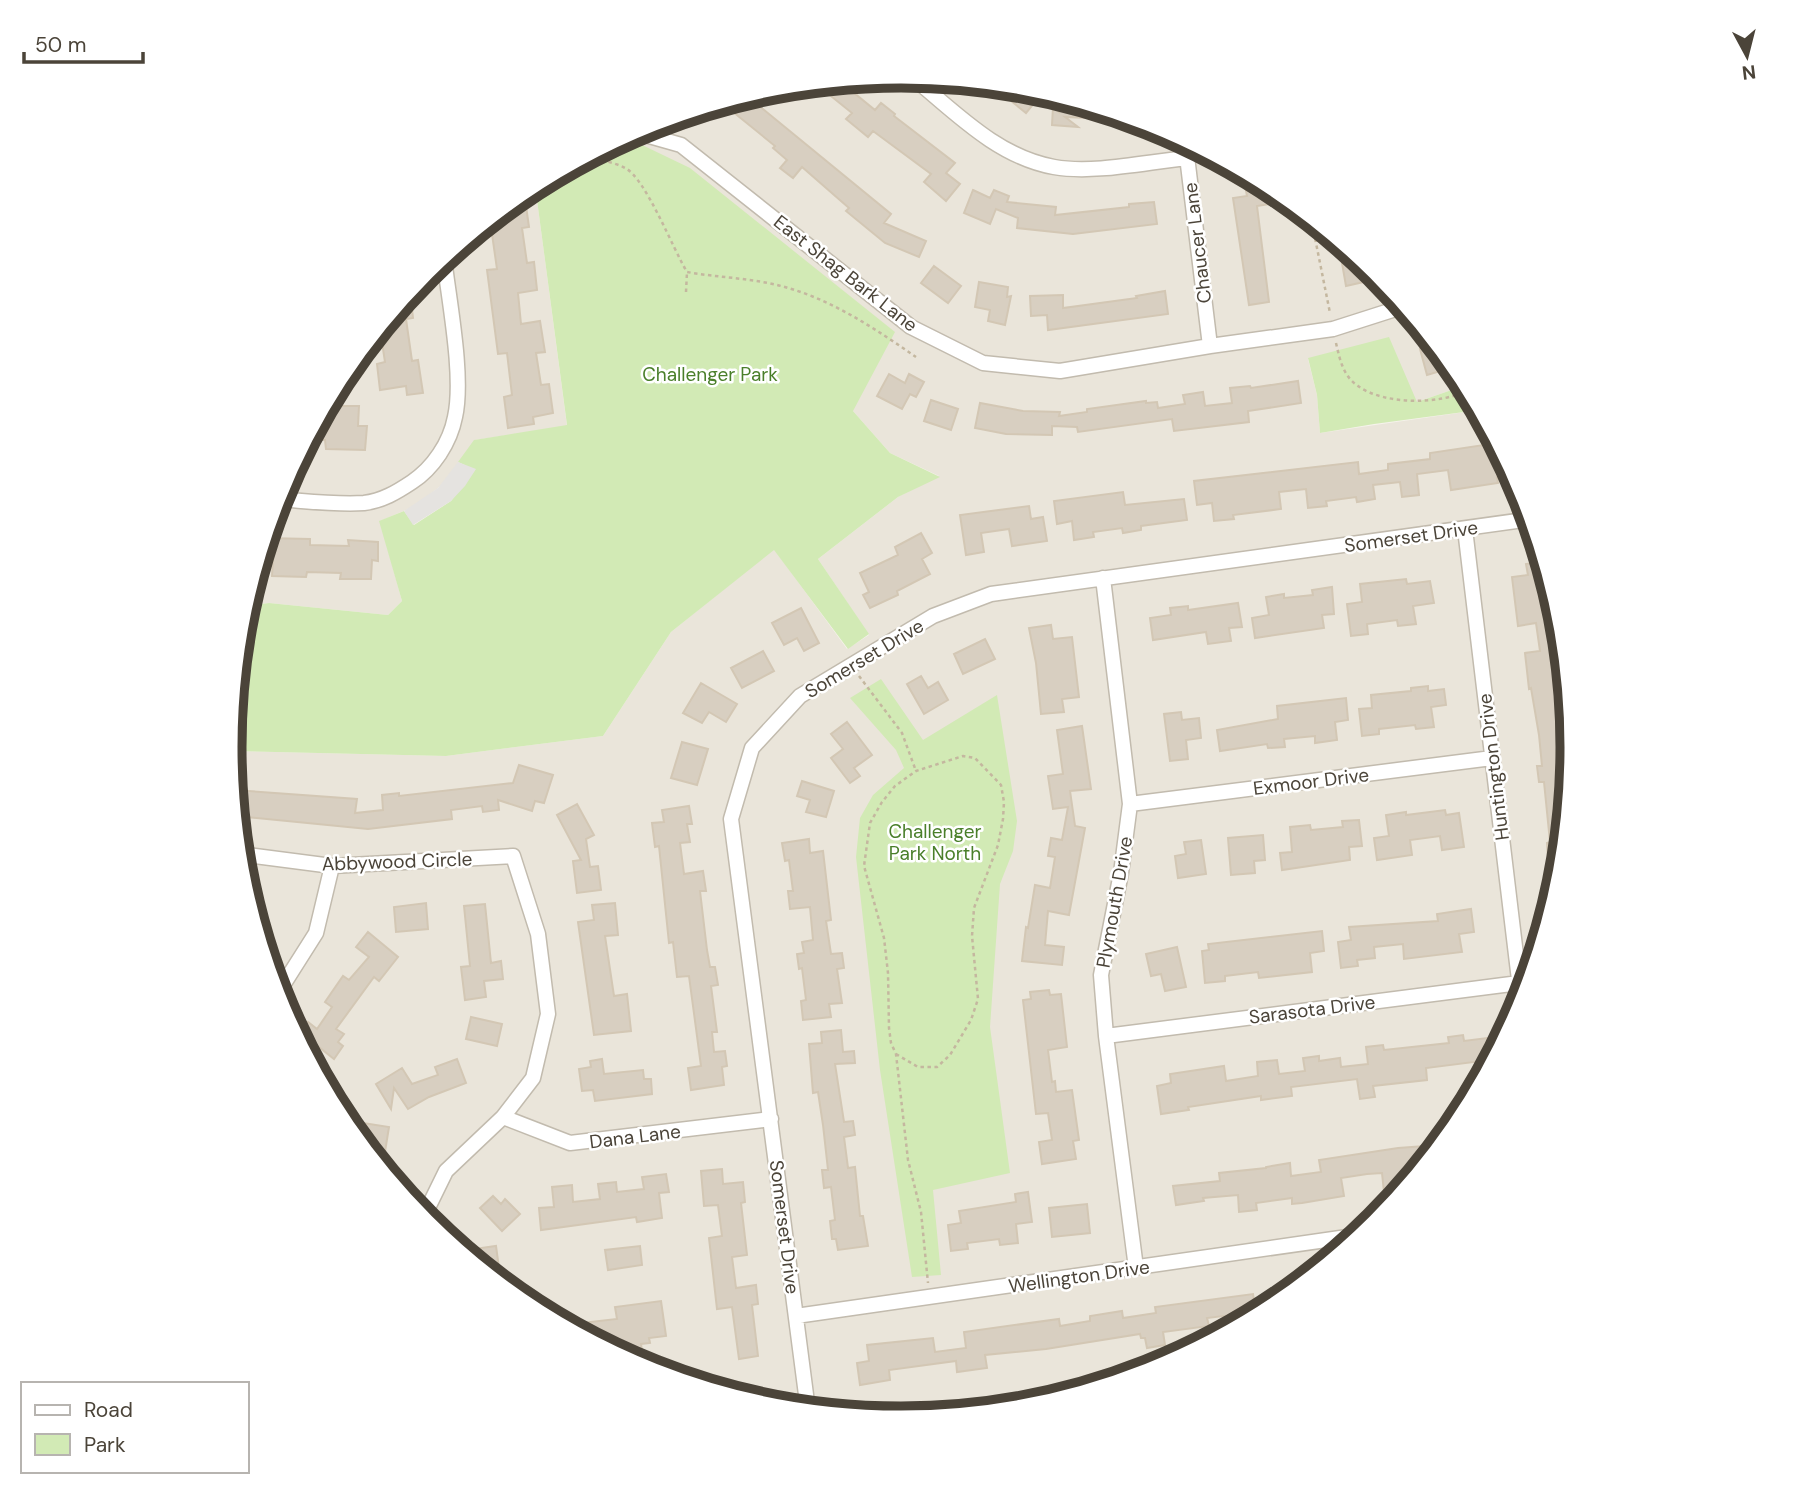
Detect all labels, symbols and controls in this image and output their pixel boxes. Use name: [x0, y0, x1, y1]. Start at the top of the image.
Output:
scale bar: [24, 21, 144, 65]
north arrow: [1712, 21, 1782, 91]
text: 50 m: [35, 31, 86, 59]
text: N: [1741, 59, 1757, 86]
street label: Chaucer Lane: [1178, 181, 1217, 305]
street label: East Shag Bark Lane: [769, 209, 923, 337]
park label: Challenger Park: [642, 362, 778, 387]
street label: Somerset Drive: [1343, 515, 1479, 558]
street label: Somerset Drive: [800, 613, 928, 704]
street label: Huntington Drive: [1472, 692, 1515, 842]
street label: Exmoor Drive: [1252, 762, 1371, 801]
park label: Challenger Park North: [888, 819, 982, 866]
street label: Plymouth Drive: [1091, 834, 1138, 970]
street label: Abbywood Circle: [321, 846, 473, 877]
street label: Sarasota Drive: [1248, 989, 1377, 1030]
street label: Dana Lane: [588, 1118, 682, 1154]
street label: Somerset Drive: [764, 1159, 805, 1295]
street label: Wellington Drive: [1007, 1254, 1151, 1299]
legend: [21, 1382, 248, 1473]
text: Road: [84, 1396, 133, 1424]
text: Park: [84, 1431, 126, 1459]

